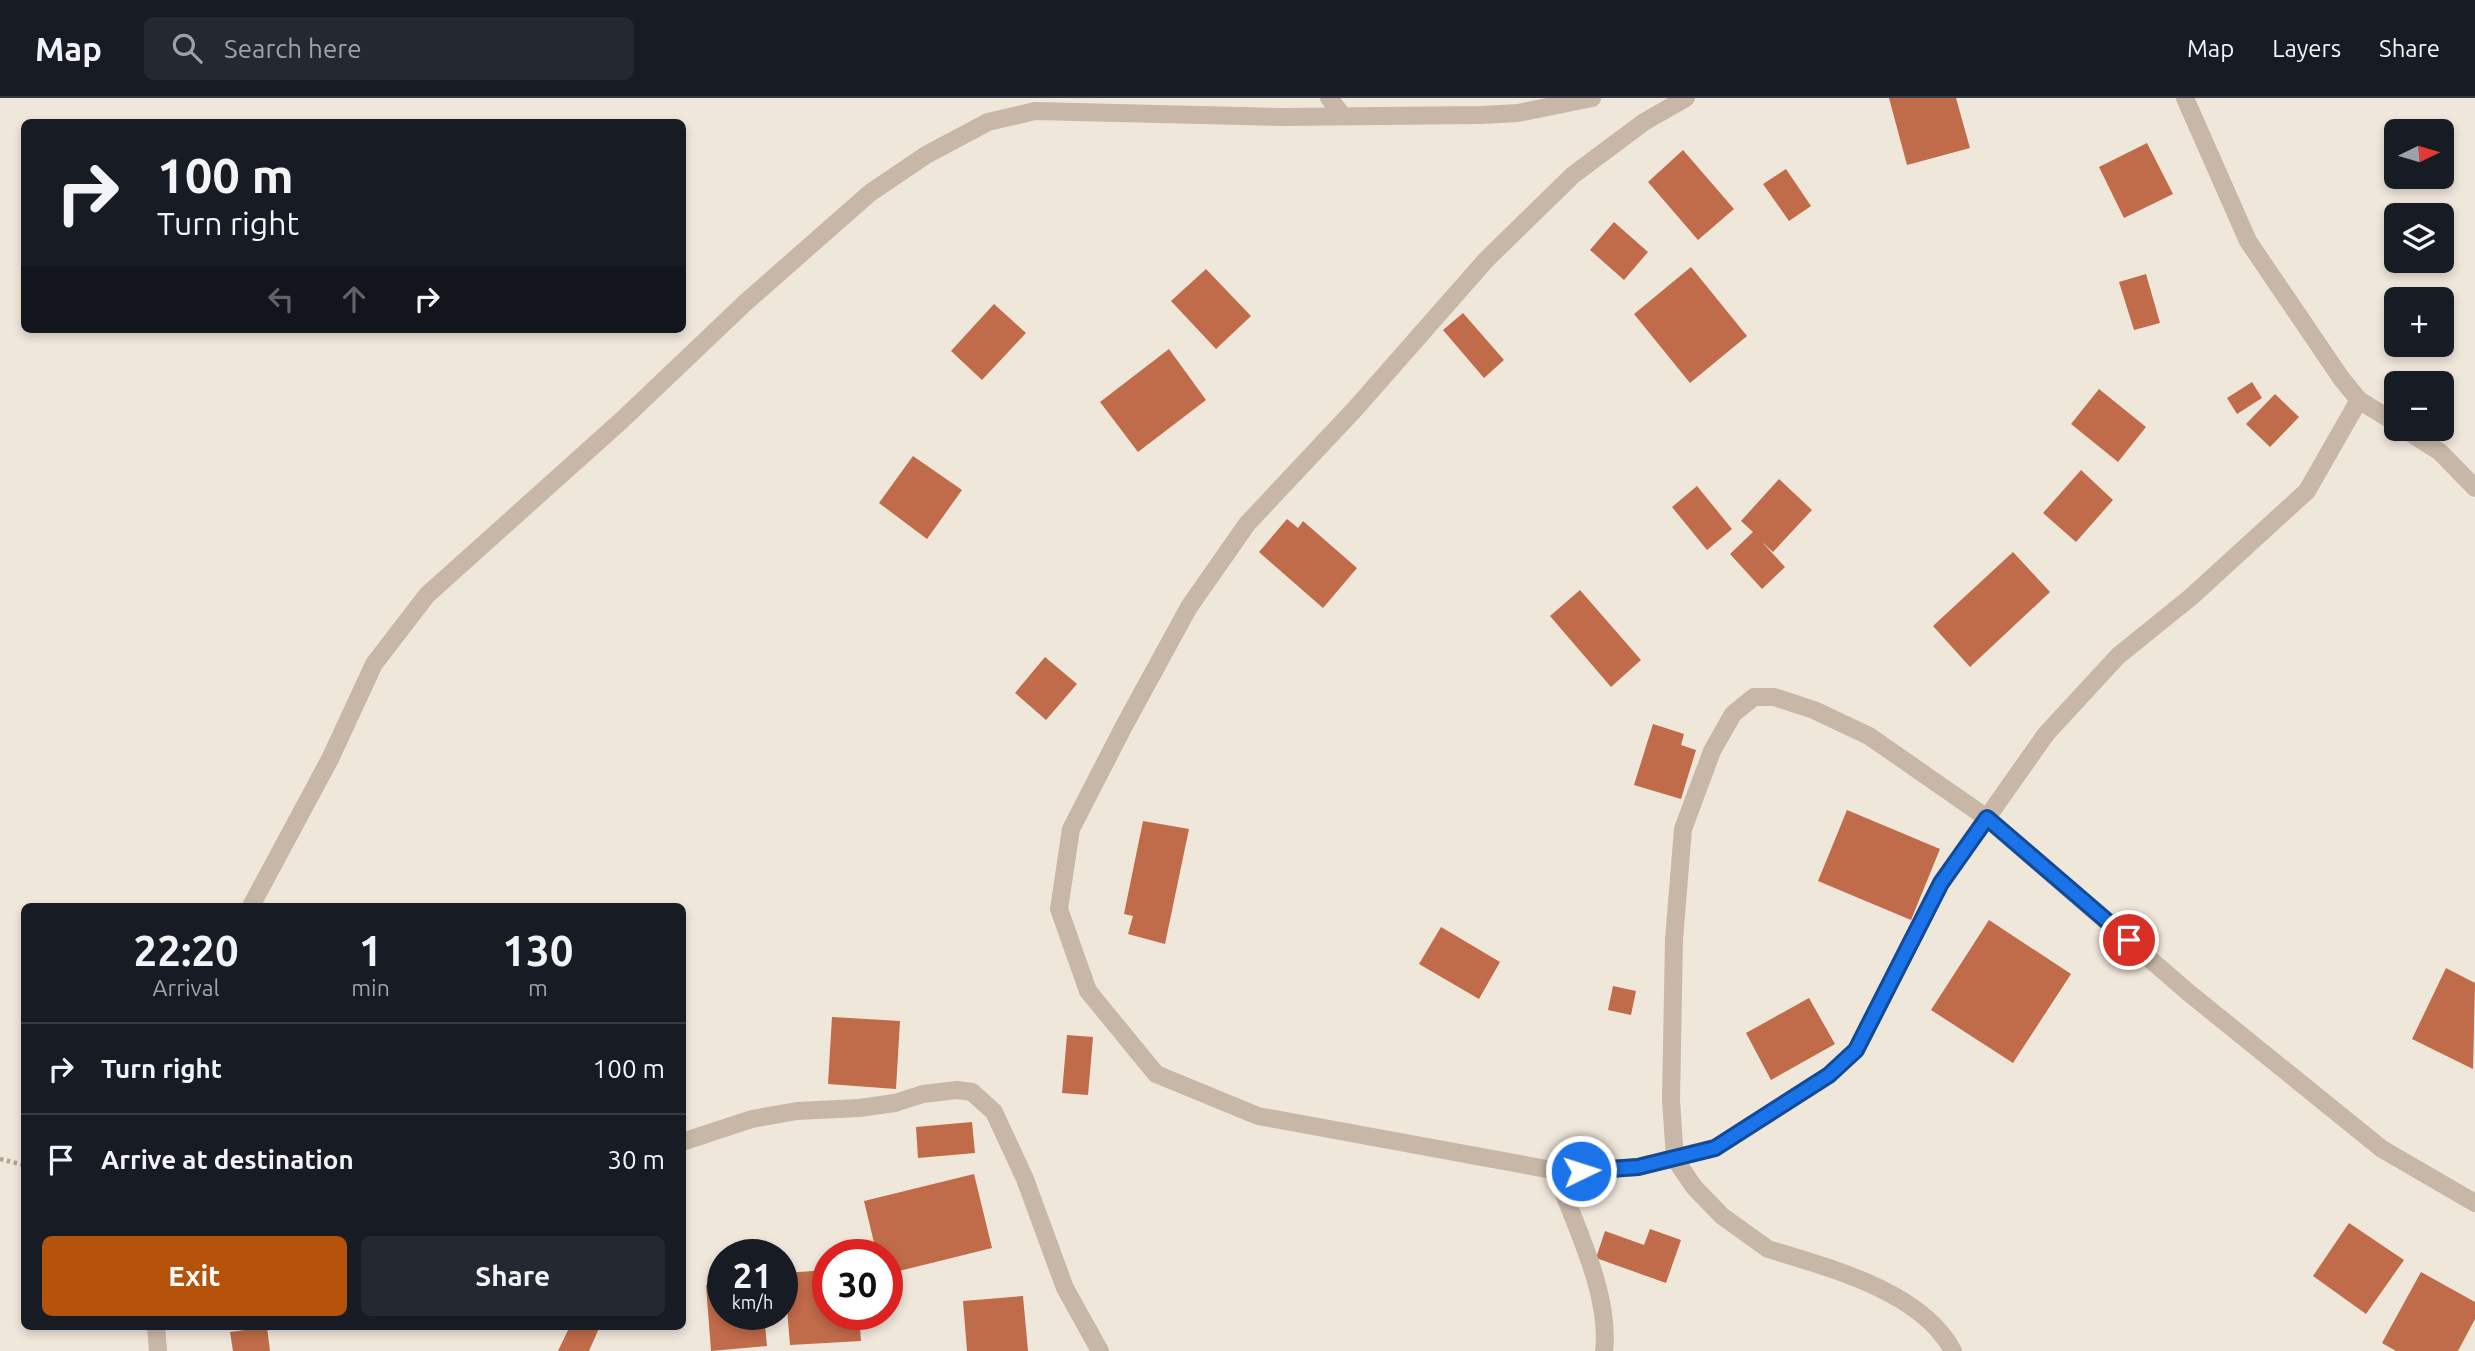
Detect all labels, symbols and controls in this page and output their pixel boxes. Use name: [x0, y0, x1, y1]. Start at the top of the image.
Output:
search box: [144, 17, 634, 80]
icon: search: [168, 29, 206, 67]
text: Map: [35, 30, 102, 67]
text: Search here: [224, 34, 362, 63]
text: Map: [2187, 35, 2234, 62]
text: Layers: [2272, 35, 2341, 62]
text: Share: [2379, 35, 2440, 62]
north arrow: [2384, 119, 2454, 189]
map controls: [2384, 119, 2454, 441]
icon: right: [42, 147, 133, 238]
text: 100 m: [157, 147, 294, 202]
button: layers: [2384, 203, 2454, 273]
text: Turn right: [157, 205, 299, 241]
icon: left: [262, 280, 300, 318]
icon: ahead: [335, 280, 373, 318]
icon: right: [408, 280, 446, 318]
button: +: [2384, 287, 2454, 357]
button: −: [2384, 371, 2454, 441]
pin: [2099, 910, 2159, 970]
icon: arrive: [2110, 921, 2148, 959]
text: 22:20: [134, 927, 239, 974]
text: 1: [359, 927, 382, 974]
text: 130: [502, 927, 573, 974]
text: Arrival: [153, 975, 220, 1000]
text: min: [351, 975, 390, 1000]
text: m: [528, 975, 548, 1000]
icon: right: [42, 1050, 80, 1088]
text: Turn right: [101, 1054, 222, 1083]
text: 100 m: [593, 1054, 665, 1083]
position arrow: [1544, 1134, 1618, 1208]
icon: arrive: [42, 1141, 80, 1179]
text: Arrive at destination: [101, 1145, 354, 1174]
text: 30 m: [607, 1145, 665, 1174]
button: Exit: [42, 1236, 347, 1316]
button: Share: [361, 1236, 665, 1316]
speed limit sign: 30: [812, 1239, 903, 1330]
text: 21: [733, 1255, 772, 1295]
text: km/h: [732, 1292, 773, 1312]

